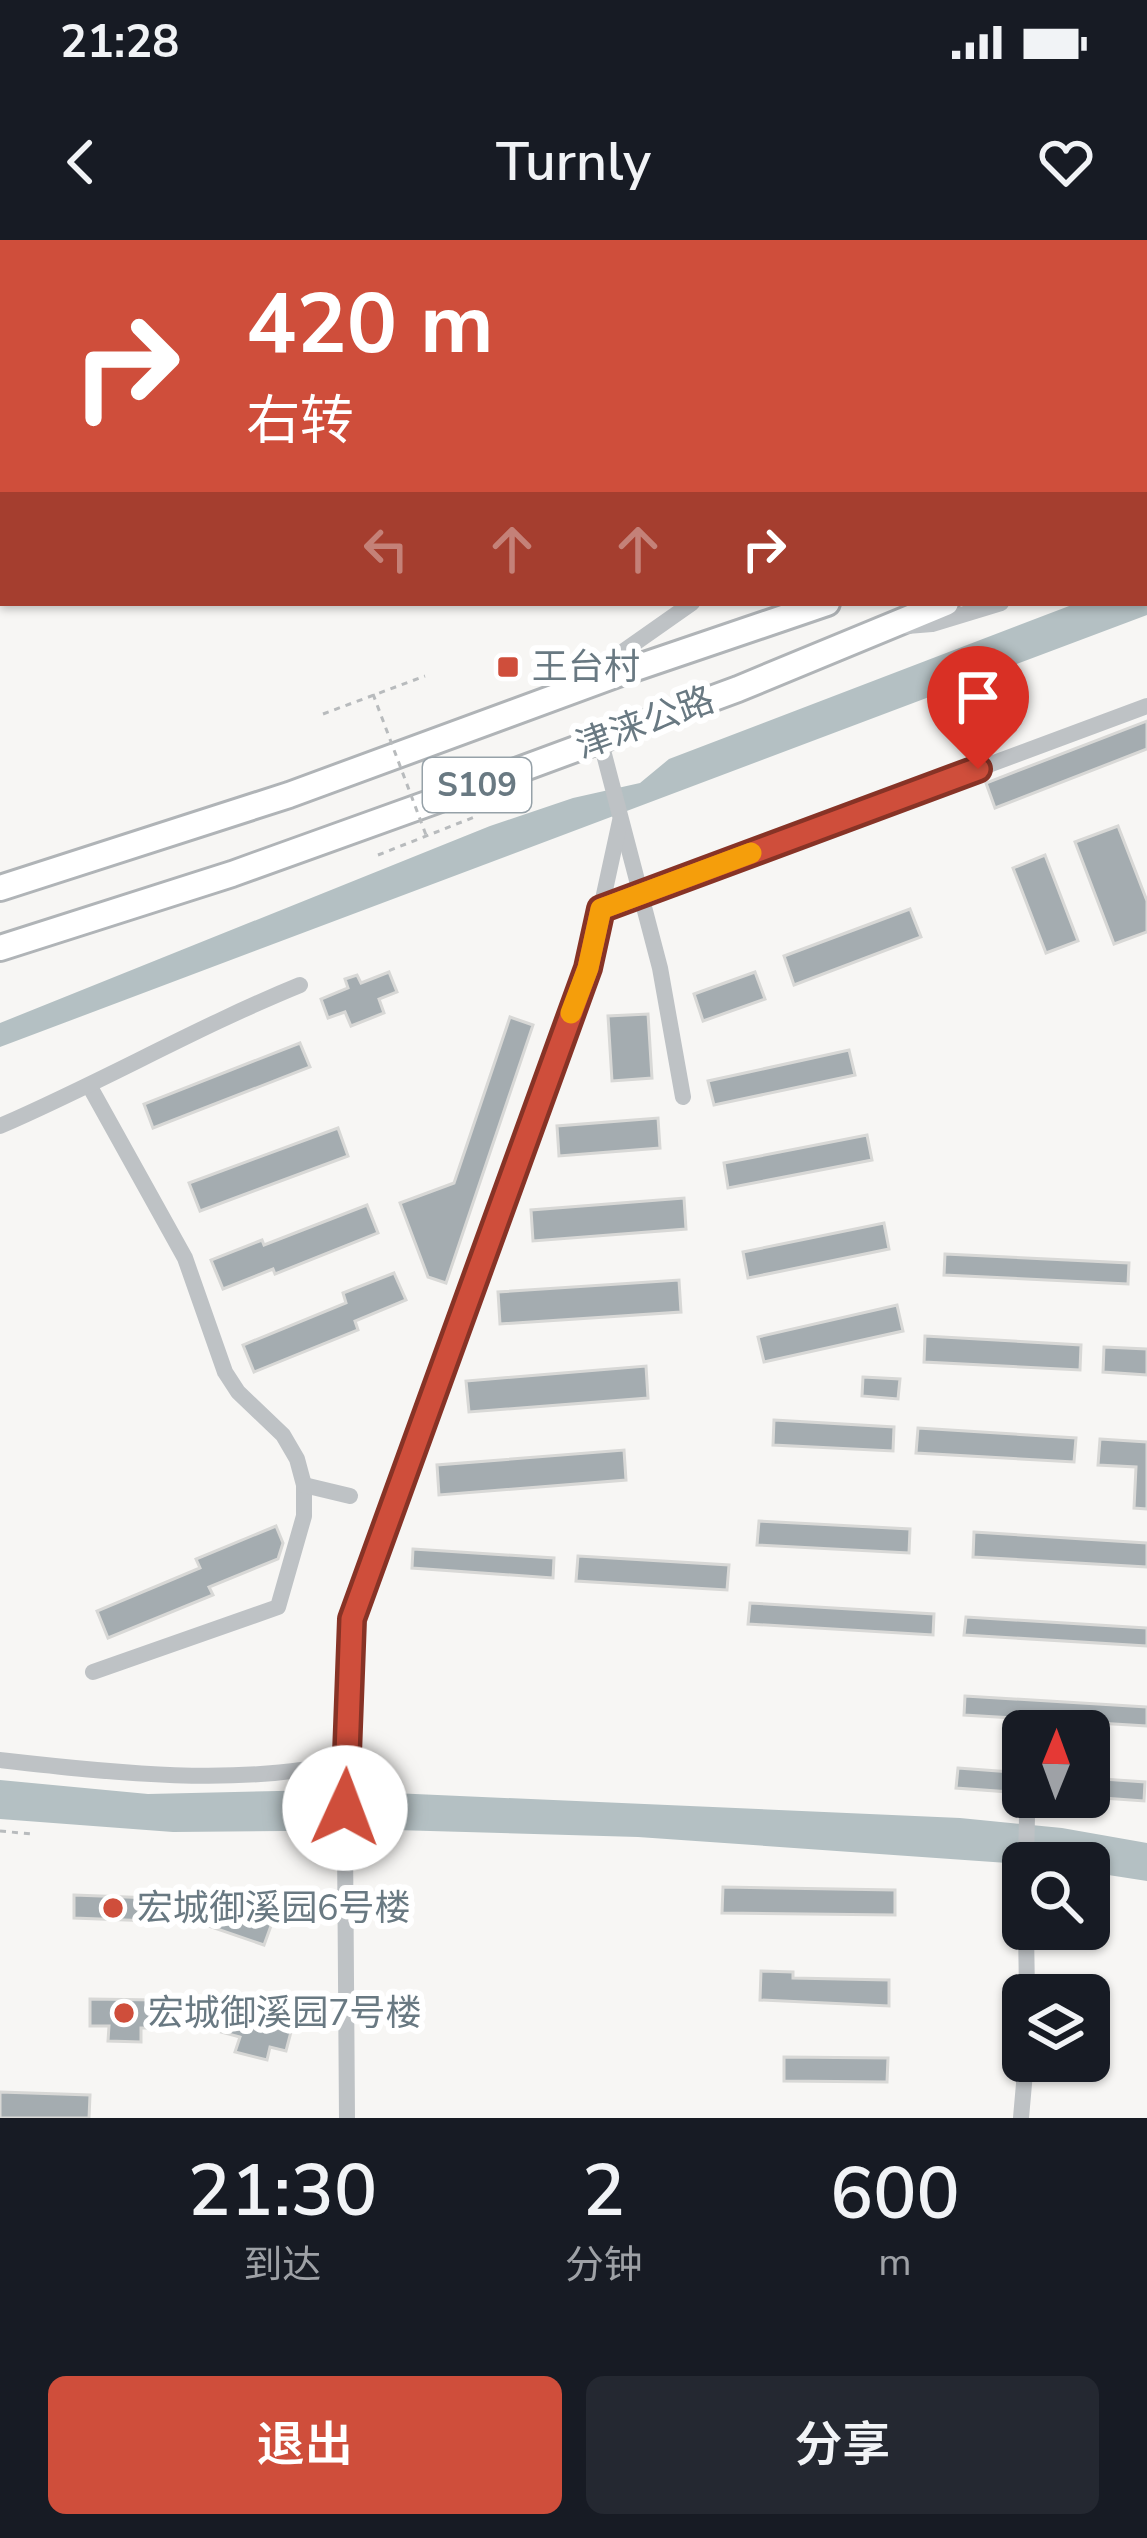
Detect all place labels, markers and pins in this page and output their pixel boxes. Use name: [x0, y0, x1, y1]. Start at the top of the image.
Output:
place label: 王台村: [532, 643, 640, 692]
pin: [927, 646, 1029, 769]
marker: 王台村: [495, 654, 521, 680]
place label: 宏城御溪园6号楼: [137, 1884, 411, 1933]
marker: 宏城御溪园6号楼: [100, 1895, 126, 1921]
place label: 宏城御溪园7号楼: [148, 1989, 422, 2038]
marker: 宏城御溪园7号楼: [111, 2000, 137, 2026]

